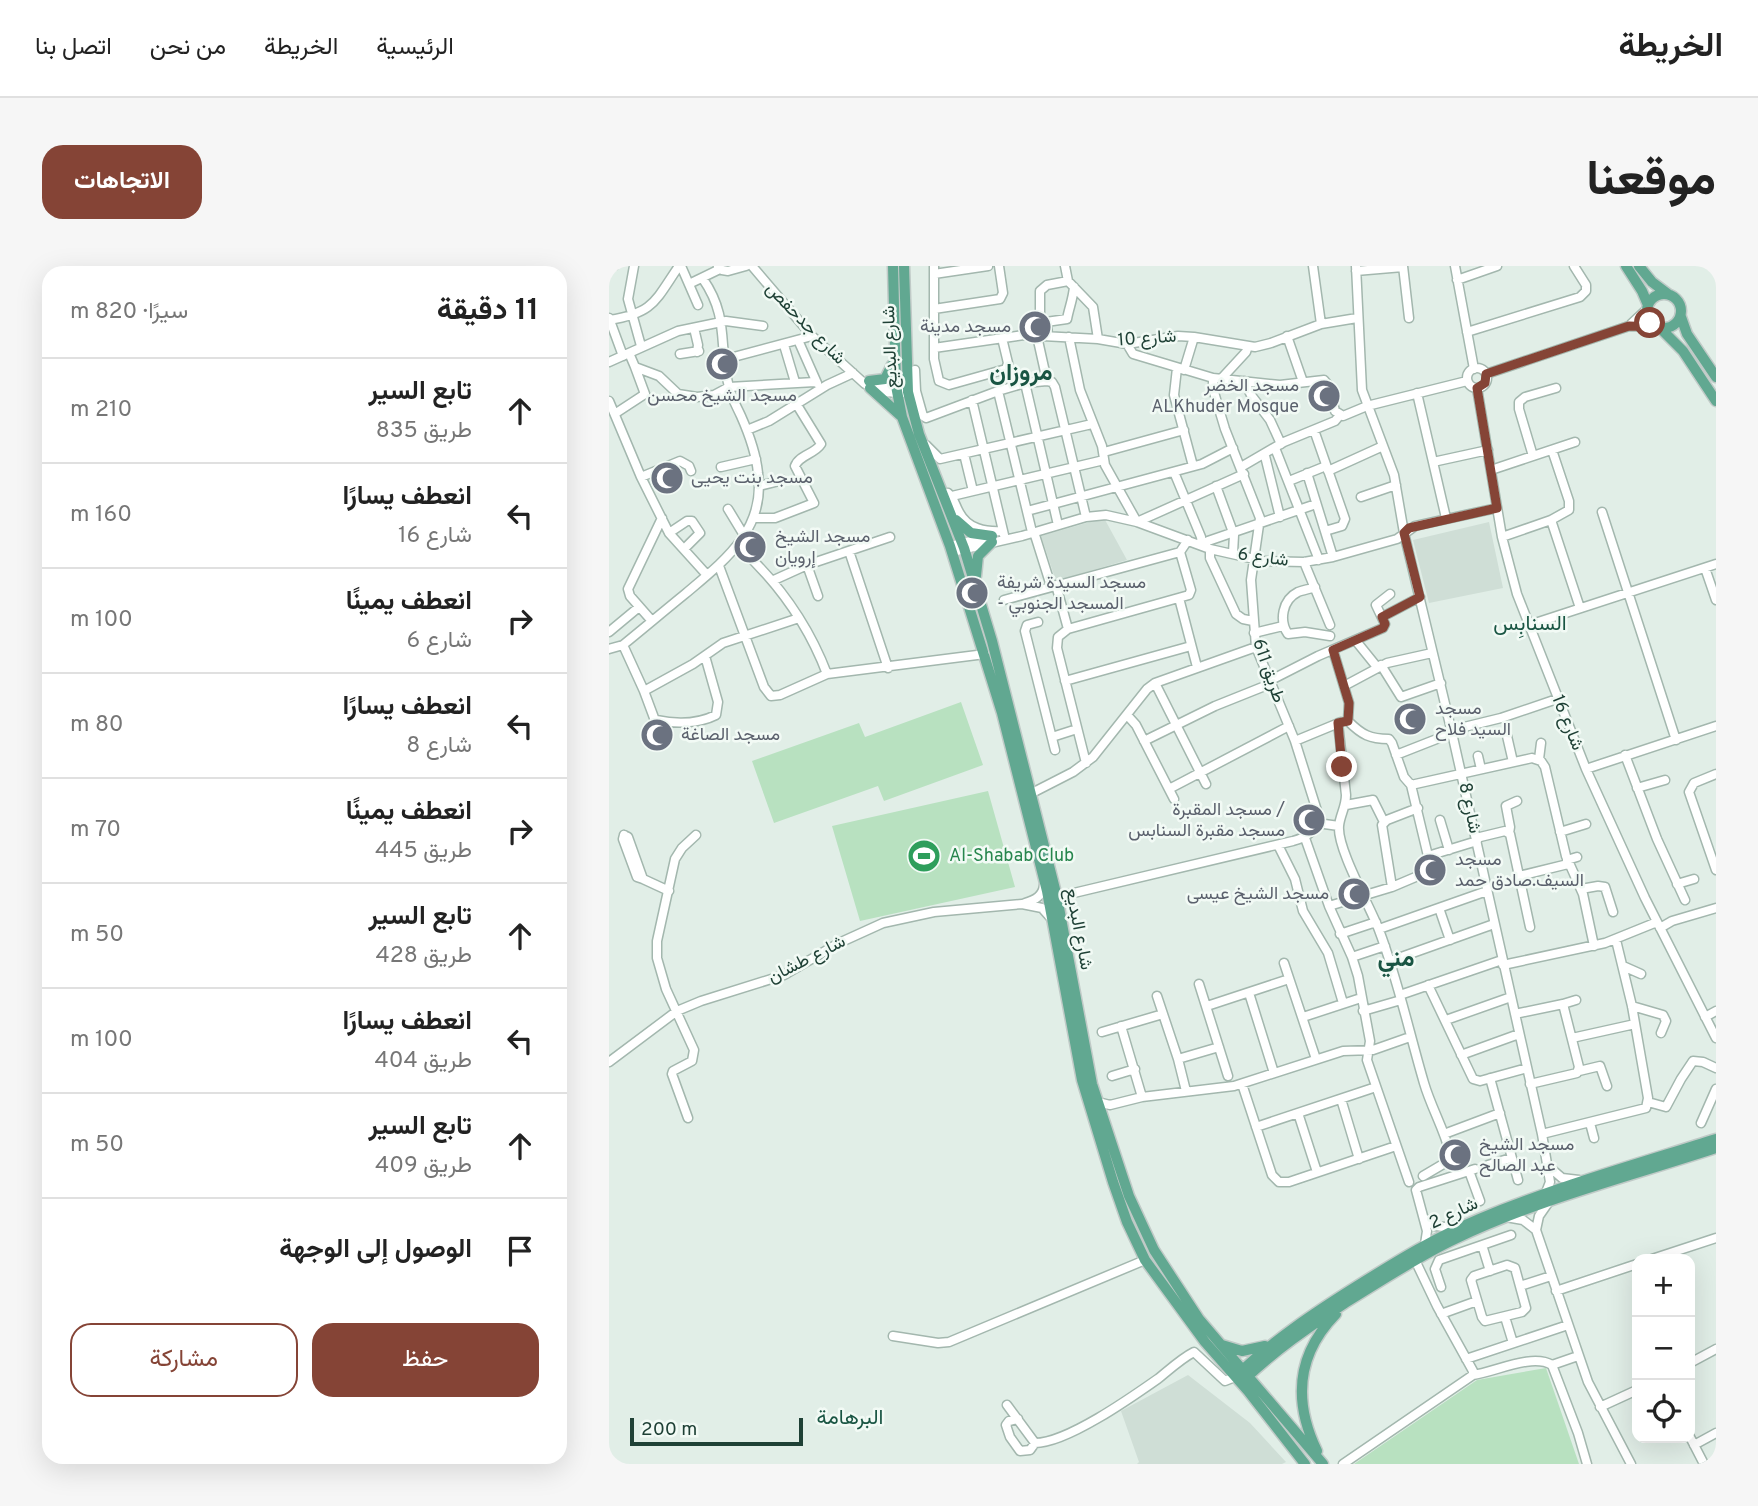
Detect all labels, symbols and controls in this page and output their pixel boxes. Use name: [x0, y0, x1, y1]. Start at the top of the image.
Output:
text: الخريطة: [1619, 27, 1723, 69]
text: اتصل بنا: [35, 33, 112, 63]
text: من نحن: [150, 33, 226, 63]
text: الخريطة: [264, 33, 338, 63]
text: الرئيسية: [376, 33, 454, 63]
button: الاتجاهات: [42, 145, 202, 219]
text: موقعنا: [1586, 151, 1716, 213]
street label: شارع جدحفص: [760, 278, 850, 370]
text: 11 دقيقة: [437, 293, 539, 330]
text: سيرًا · 820 m: [70, 298, 188, 327]
street label: شارع البديع: [878, 305, 904, 389]
route start: [1634, 307, 1665, 338]
mosque icon: مسجد مدينة: [1016, 308, 1054, 346]
place label: مسجد مدينة: [920, 316, 1011, 339]
street label: شارع 10: [1117, 325, 1177, 353]
mosque icon: مسجد الشيخ محسن: [703, 345, 741, 383]
district label: مروزان: [989, 359, 1053, 389]
place label: مسجد الخضر ALKhuder Mosque: [1151, 375, 1299, 419]
text: تابع السير: [369, 376, 472, 409]
mosque icon: مسجد الخضر ALKhuder Mosque: [1305, 377, 1343, 415]
place label: مسجد الشيخ محسن: [647, 385, 797, 408]
icon: ahead: [501, 392, 539, 430]
text: 210 m: [70, 396, 132, 425]
text: طريق 835: [376, 417, 472, 446]
mosque icon: مسجد بنت يحيى: [648, 459, 686, 497]
place label: مسجد بنت يحيى: [691, 467, 813, 490]
text: انعطف يسارًا: [342, 481, 472, 514]
icon: left: [501, 497, 539, 535]
text: 160 m: [70, 501, 132, 530]
text: شارع 16: [398, 522, 472, 551]
place label: مسجد الشيخ إرويان: [775, 526, 870, 570]
mosque icon: مسجد الشيخ إرويان: [731, 528, 769, 566]
street label: شارع 6: [1236, 543, 1290, 573]
place label: مسجد السيدة شريفة - المسجد الجنوبي: [997, 572, 1146, 618]
mosque icon: مسجد السيدة شريفة - المسجد الجنوبي: [953, 574, 991, 612]
text: انعطف يمينًا: [346, 586, 472, 619]
icon: right: [501, 602, 539, 640]
text: 100 m: [70, 606, 133, 635]
district label: السنابِس: [1493, 611, 1567, 639]
text: شارع 6: [407, 627, 472, 656]
street label: طريق 611: [1246, 636, 1290, 706]
text: انعطف يسارًا: [342, 691, 472, 724]
street label: شارع 16: [1545, 692, 1589, 754]
place label: مسجد السيد فلاح: [1435, 698, 1511, 742]
mosque icon: مسجد السيد فلاح: [1391, 700, 1429, 738]
icon: left: [501, 707, 539, 745]
text: 80 m: [70, 711, 123, 740]
mosque icon: مسجد الصاغة: [638, 716, 676, 754]
place label: مسجد الصاغة: [681, 724, 780, 747]
text: شارع 8: [406, 732, 472, 761]
route end: [1326, 751, 1357, 782]
street label: شارع 8: [1452, 780, 1486, 836]
text: انعطف يمينًا: [346, 796, 472, 829]
place label: مسجد المقبرة / مسجد مقبرة السنابس: [1128, 799, 1285, 843]
mosque icon: مسجد المقبرة / مسجد مقبرة السنابس: [1290, 801, 1328, 839]
icon: right: [501, 812, 539, 850]
text: 70 m: [70, 816, 121, 845]
text: طريق 445: [375, 837, 472, 866]
sports icon: Al-Shabab Club: [905, 837, 943, 875]
place label: Al-Shabab Club: [949, 845, 1074, 868]
place label: مسجد السيف.صادق حمد: [1455, 849, 1584, 893]
mosque icon: مسجد السيف.صادق حمد: [1411, 851, 1449, 889]
mosque icon: مسجد الشيخ عيسى: [1335, 875, 1373, 913]
place label: مسجد الشيخ عيسى: [1187, 883, 1329, 906]
street label: شارع البديع: [1059, 886, 1097, 972]
text: تابع السير: [369, 901, 472, 934]
icon: ahead: [501, 917, 539, 955]
text: 50 m: [70, 921, 124, 950]
street label: شارع طشان: [764, 931, 850, 989]
text: طريق 428: [375, 942, 472, 971]
district label: مني: [1378, 945, 1414, 978]
text: انعطف يسارًا: [342, 1006, 472, 1039]
icon: left: [501, 1022, 539, 1060]
text: 100 m: [70, 1026, 133, 1055]
text: طريق 404: [374, 1047, 472, 1076]
text: تابع السير: [369, 1111, 472, 1144]
icon: ahead: [501, 1127, 539, 1165]
text: 50 m: [70, 1131, 124, 1160]
place label: مسجد الشيخ عبد الصالح: [1479, 1134, 1574, 1178]
mosque icon: مسجد الشيخ عبد الصالح: [1436, 1136, 1474, 1174]
text: طريق 409: [375, 1152, 472, 1181]
street label: شارع 2: [1426, 1193, 1482, 1235]
icon: arrive: [501, 1232, 539, 1270]
text: الوصول إلى الوجهة: [279, 1234, 472, 1267]
map controls: [1632, 1254, 1695, 1443]
button: +: [1632, 1254, 1695, 1317]
button: −: [1632, 1317, 1695, 1380]
button: مشاركة: [70, 1323, 298, 1397]
button: حفظ: [312, 1323, 539, 1397]
button: locate: [1632, 1380, 1695, 1443]
district label: البرهامة: [817, 1405, 883, 1432]
scale bar: [630, 1415, 803, 1447]
text: 200 m: [641, 1418, 697, 1442]

